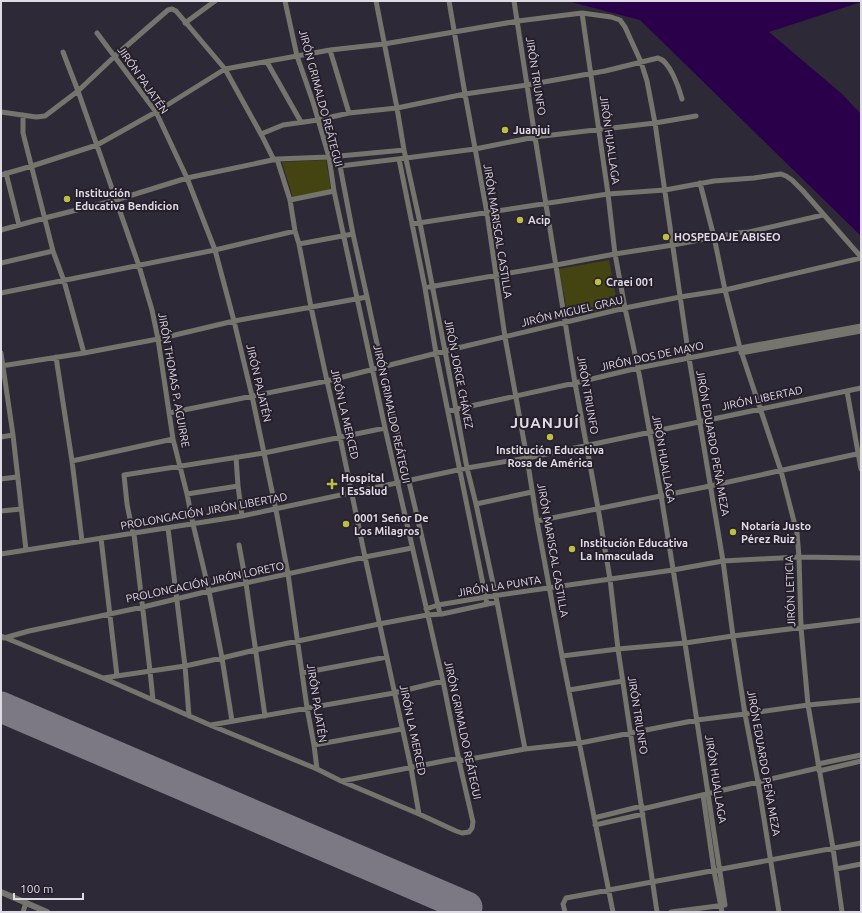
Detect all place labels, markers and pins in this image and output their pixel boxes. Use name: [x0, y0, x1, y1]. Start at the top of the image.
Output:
place label: Juanjui: [513, 124, 550, 136]
marker: Juanjui: [500, 125, 510, 135]
place label: Institución Educativa Bendicion: [75, 187, 179, 212]
marker: Institución Educativa Bendicion: [62, 194, 72, 204]
place label: Acip: [528, 214, 551, 226]
marker: Acip: [515, 215, 525, 225]
place label: HOSPEDAJE ABISEO: [674, 231, 781, 243]
marker: HOSPEDAJE ABISEO: [661, 232, 671, 242]
place label: Craei 001: [606, 276, 654, 288]
marker: Craei 001: [593, 277, 603, 287]
marker: Institución Educativa Rosa de América: [545, 432, 555, 442]
place label: Institución Educativa Rosa de América: [496, 444, 604, 469]
place label: Hospital I EsSalud: [341, 472, 387, 497]
marker: Hospital I EsSalud: [326, 478, 338, 490]
place label: 0001 Señor De Los Milagros: [354, 512, 429, 537]
marker: 0001 Señor De Los Milagros: [341, 519, 351, 529]
place label: Notaría Justo Pérez Ruiz: [741, 520, 811, 545]
marker: Notaría Justo Pérez Ruiz: [728, 527, 738, 537]
place label: Institución Educativa La Inmaculada: [580, 537, 688, 562]
marker: Institución Educativa La Inmaculada: [567, 544, 577, 554]

